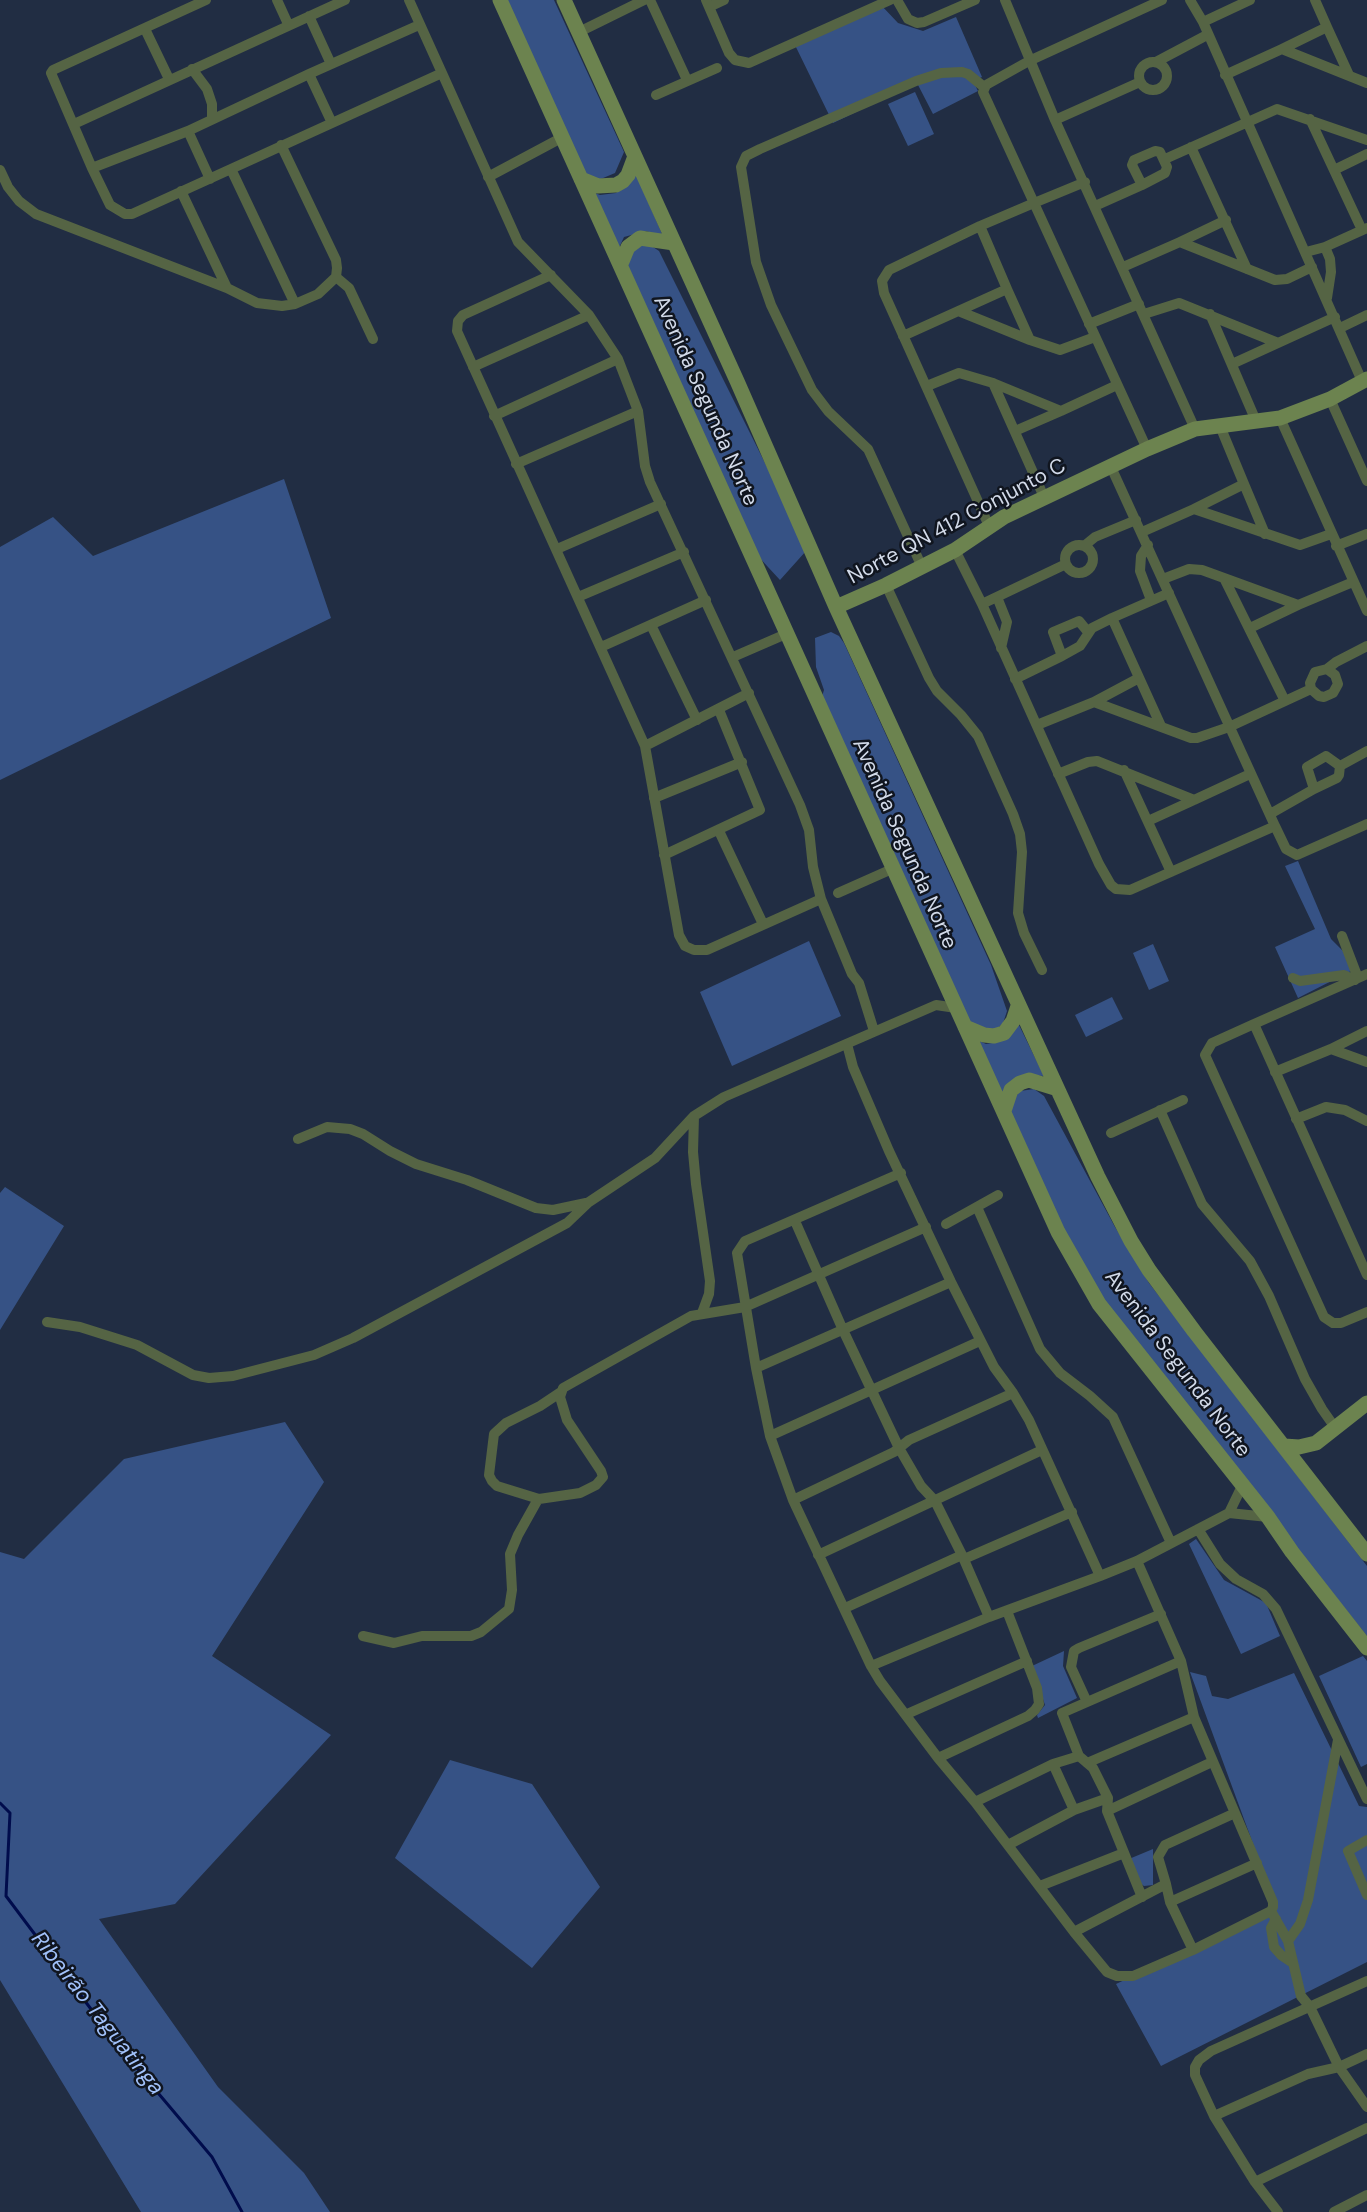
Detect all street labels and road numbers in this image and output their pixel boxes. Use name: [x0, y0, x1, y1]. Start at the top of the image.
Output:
street label: Avenida Segunda Norte: [647, 292, 763, 510]
street label: Norte QN 412 Conjunto C: [844, 454, 1070, 590]
street label: Avenida Segunda Norte: [846, 735, 962, 953]
street label: Avenida Segunda Norte: [1099, 1266, 1255, 1462]

